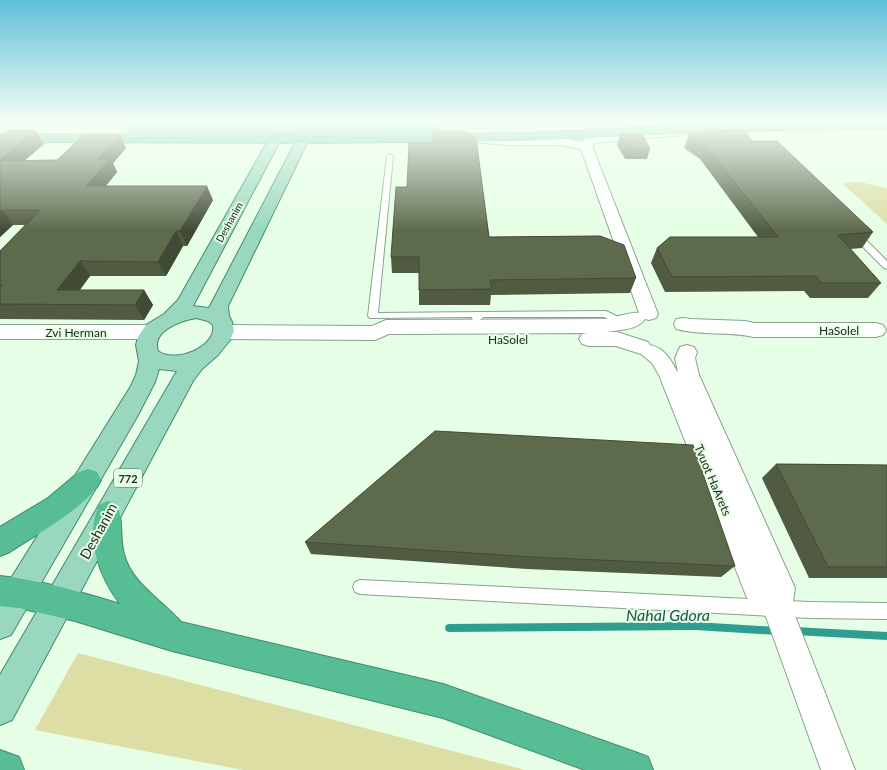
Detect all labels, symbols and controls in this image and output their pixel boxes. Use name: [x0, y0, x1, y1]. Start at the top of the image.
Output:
street label: Deshanim: [213, 200, 245, 244]
street label: HaSolel: [819, 323, 859, 338]
street label: Zvi Herman: [45, 325, 107, 340]
street label: HaSolel: [488, 332, 528, 347]
street label: Tvuot HaArets: [691, 442, 735, 518]
road number: 772: [114, 469, 142, 487]
street label: Deshanim: [76, 500, 120, 562]
water label: Nahal Gdora: [626, 605, 710, 624]

